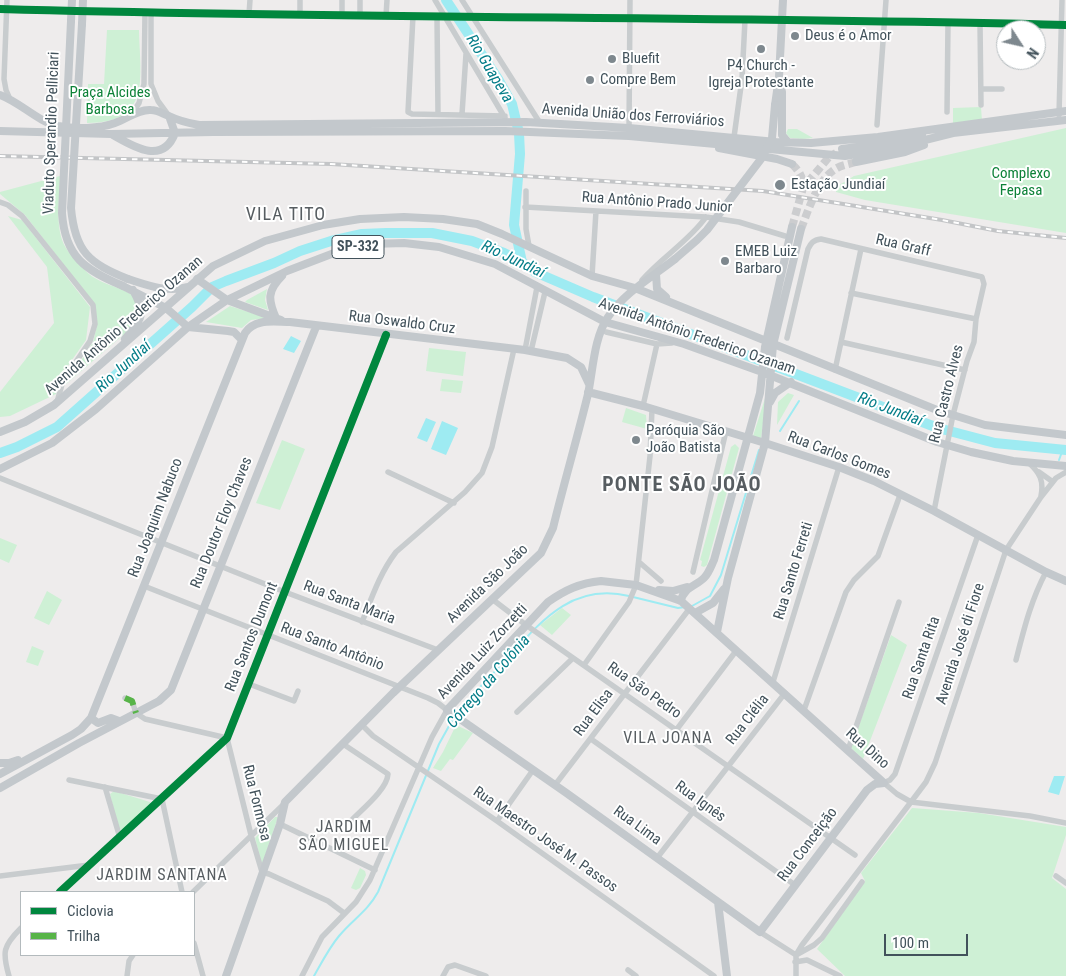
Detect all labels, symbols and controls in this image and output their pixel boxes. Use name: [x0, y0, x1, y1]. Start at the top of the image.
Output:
north arrow: [996, 20, 1046, 70]
place label: Deus é o Amor: [805, 27, 892, 45]
marker: Deus é o Amor: [789, 30, 801, 42]
water label: Rio Guapeva: [461, 31, 517, 107]
marker: P4 Church - Igreja Protestante: [755, 43, 767, 55]
text: N: [1023, 45, 1041, 61]
place label: Bluefit: [622, 50, 660, 68]
street label: Viaduto Sperandio Pelliciari: [40, 51, 64, 215]
marker: Bluefit: [606, 53, 618, 65]
place label: P4 Church - Igreja Protestante: [708, 57, 814, 92]
place label: Compre Bem: [600, 71, 676, 89]
marker: Compre Bem: [584, 74, 596, 86]
park label: Praça Alcides Barbosa: [69, 84, 151, 119]
street label: Avenida União dos Ferroviários: [541, 101, 725, 131]
park label: Complexo Fepasa: [991, 165, 1051, 200]
place label: Estação Jundiaí: [791, 176, 885, 194]
marker: Estação Jundiaí: [773, 178, 787, 192]
street label: Rua Antônio Prado Junior: [581, 189, 733, 217]
district label: VILA TITO: [245, 204, 327, 226]
street label: Rua Graff: [874, 231, 932, 261]
road number: SP-332: [332, 236, 384, 258]
water label: Rio Jundiaí: [478, 237, 548, 283]
place label: EMEB Luiz Barbaro: [735, 243, 797, 278]
street label: Avenida Antônio Frederico Ozanan: [41, 253, 207, 399]
marker: EMEB Luiz Barbaro: [719, 255, 731, 267]
street label: Avenida Antônio Frederico Ozanam: [596, 295, 798, 379]
street label: Rua Oswaldo Cruz: [348, 308, 456, 338]
water label: Rio Jundiaí: [92, 337, 156, 397]
street label: Rua Castro Alves: [926, 343, 968, 445]
water label: Rio Jundiaí: [855, 389, 925, 431]
place label: Paróquia São João Batista: [646, 422, 725, 457]
street label: Rua Carlos Gomes: [785, 428, 893, 484]
marker: Paróquia São João Batista: [630, 434, 642, 446]
street label: Rua Doutor Eloy Chaves: [187, 455, 257, 591]
street label: Rua Joaquim Nabuco: [125, 456, 187, 580]
district label: PONTE SÃO JOÃO: [601, 474, 763, 498]
street label: Rua Santo Ferreti: [771, 520, 817, 622]
street label: Avenida São João: [444, 541, 532, 627]
street label: Rua Santa Maria: [301, 577, 397, 629]
street label: Rua Santos Dumont: [222, 580, 282, 694]
street label: Avenida José di Fiore: [933, 581, 989, 707]
street label: Avenida Luiz Zorzetti: [434, 601, 532, 703]
street label: Rua Santa Rita: [899, 614, 945, 702]
street label: Rua Santo Antônio: [278, 619, 386, 675]
water label: Córrego da Colônia: [443, 631, 535, 733]
street label: Rua São Pedro: [603, 659, 685, 723]
street label: Rua Elisa: [571, 686, 617, 740]
street label: Rua Clélia: [723, 691, 773, 749]
street label: Rua Dino: [841, 725, 893, 773]
district label: VILA JOANA: [622, 729, 714, 749]
street label: Rua Formosa: [238, 763, 274, 843]
street label: Rua Ignês: [671, 778, 729, 826]
street label: Rua Maestro José M. Passos: [469, 783, 621, 897]
street label: Rua Lima: [610, 803, 664, 849]
street label: Rua Conceição: [774, 804, 842, 886]
district label: JARDIM SÃO MIGUEL: [297, 818, 391, 856]
district label: JARDIM SANTANA: [94, 866, 230, 886]
legend: [20, 891, 195, 956]
text: Ciclovia: [67, 902, 114, 920]
scale bar: [886, 924, 970, 956]
text: Trilha: [67, 927, 100, 945]
text: 100 m: [892, 934, 929, 952]

